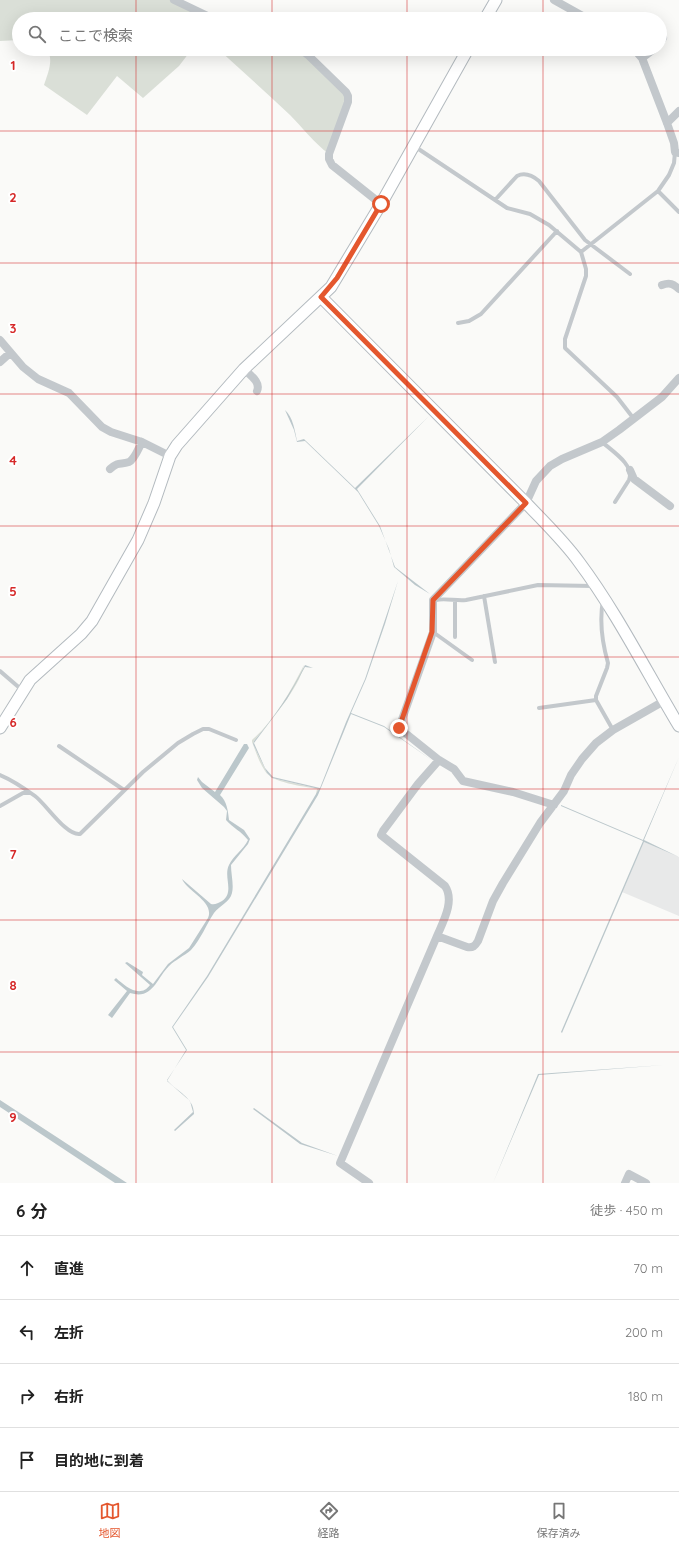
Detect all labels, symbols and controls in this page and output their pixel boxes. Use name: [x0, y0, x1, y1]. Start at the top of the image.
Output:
search box: [12, 12, 667, 56]
icon: search: [26, 23, 48, 45]
text: ここで検索: [58, 26, 133, 45]
text: 1: [10, 57, 16, 73]
text: 2: [9, 189, 17, 205]
route start: [372, 195, 390, 213]
text: 3: [10, 320, 17, 336]
text: 4: [9, 452, 17, 468]
text: 5: [9, 583, 17, 599]
text: 6: [9, 714, 17, 730]
route end: [390, 719, 408, 737]
text: 7: [9, 846, 17, 862]
text: 8: [9, 977, 17, 993]
text: 9: [9, 1109, 17, 1125]
text: 6 分: [16, 1200, 47, 1221]
text: 徒歩 · 450 m: [590, 1202, 663, 1218]
icon: ahead: [16, 1257, 38, 1279]
text: 直進: [54, 1259, 84, 1278]
text: 70 m: [633, 1260, 663, 1276]
icon: left: [16, 1321, 38, 1343]
text: 左折: [54, 1323, 84, 1342]
text: 200 m: [625, 1324, 663, 1340]
icon: right: [16, 1385, 38, 1407]
text: 右折: [54, 1387, 84, 1406]
text: 180 m: [628, 1388, 663, 1404]
icon: arrive: [16, 1449, 38, 1471]
text: 目的地に到着: [54, 1451, 144, 1470]
tab: 地図: [99, 1500, 121, 1540]
tab: 経路: [318, 1500, 340, 1540]
tab: 保存済み: [537, 1500, 581, 1540]

